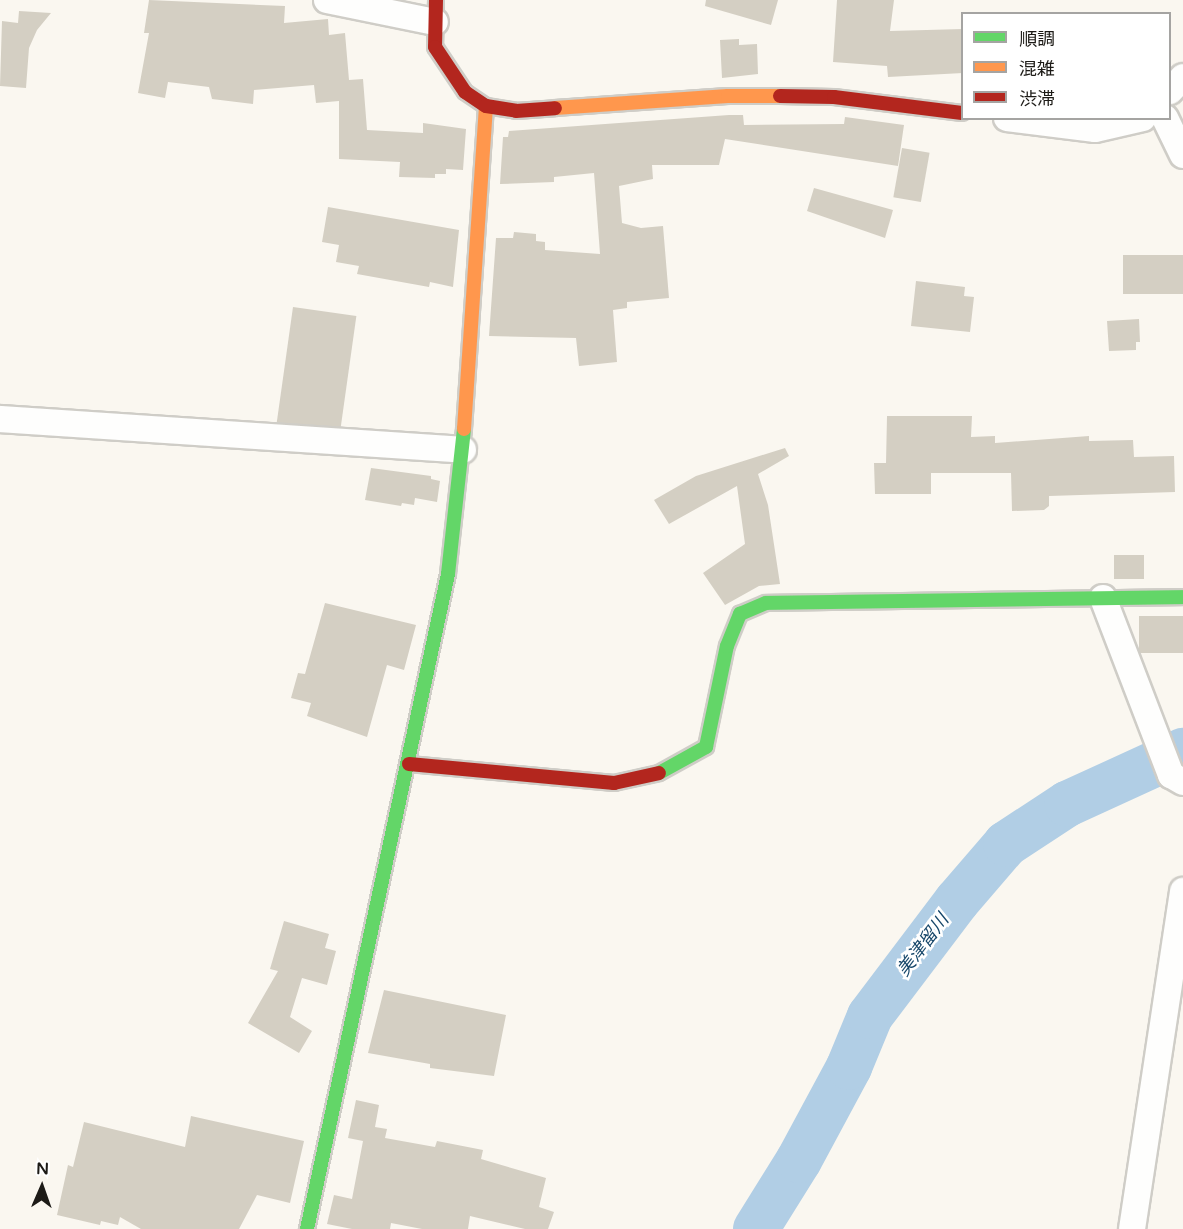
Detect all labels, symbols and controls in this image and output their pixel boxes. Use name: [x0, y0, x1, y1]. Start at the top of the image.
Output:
legend: [961, 12, 1171, 120]
text: 順調: [1019, 28, 1055, 50]
text: 混雑: [1019, 58, 1055, 80]
text: 渋滞: [1019, 88, 1055, 110]
water label: 美津留川: [893, 910, 953, 980]
north arrow: [12, 1157, 72, 1217]
text: N: [36, 1159, 49, 1179]

